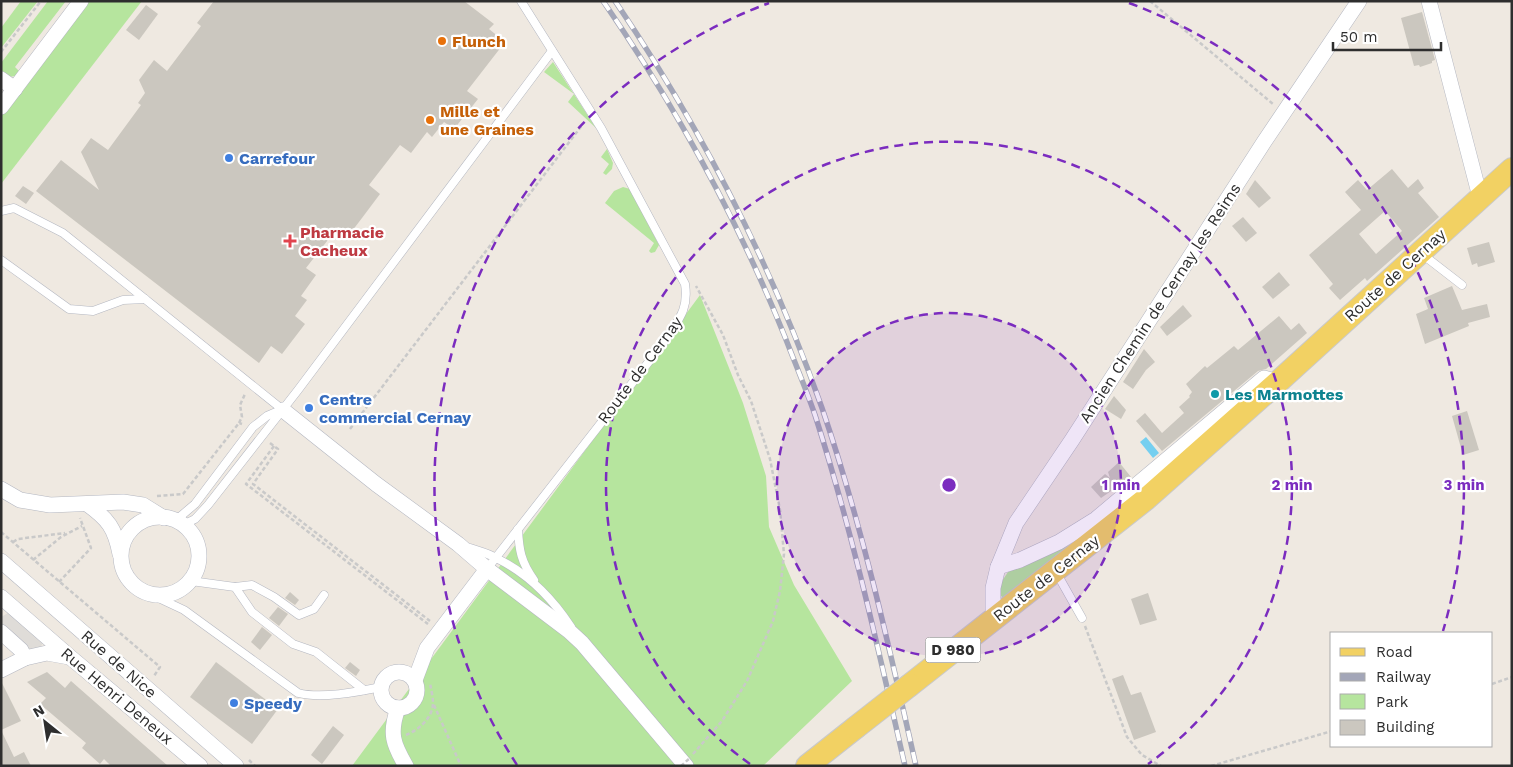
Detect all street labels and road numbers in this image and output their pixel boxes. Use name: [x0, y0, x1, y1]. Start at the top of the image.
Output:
street label: Ancien Chemin de Cernay les Reims: [1075, 180, 1245, 426]
street label: Route de Cernay: [1341, 224, 1450, 325]
street label: Route de Cernay: [593, 312, 687, 427]
street label: Route de Cernay: [989, 530, 1103, 625]
street label: Rue de Nice: [77, 626, 161, 702]
road number: D 980: [926, 638, 980, 662]
street label: Rue Henri Deneux: [57, 644, 177, 748]

